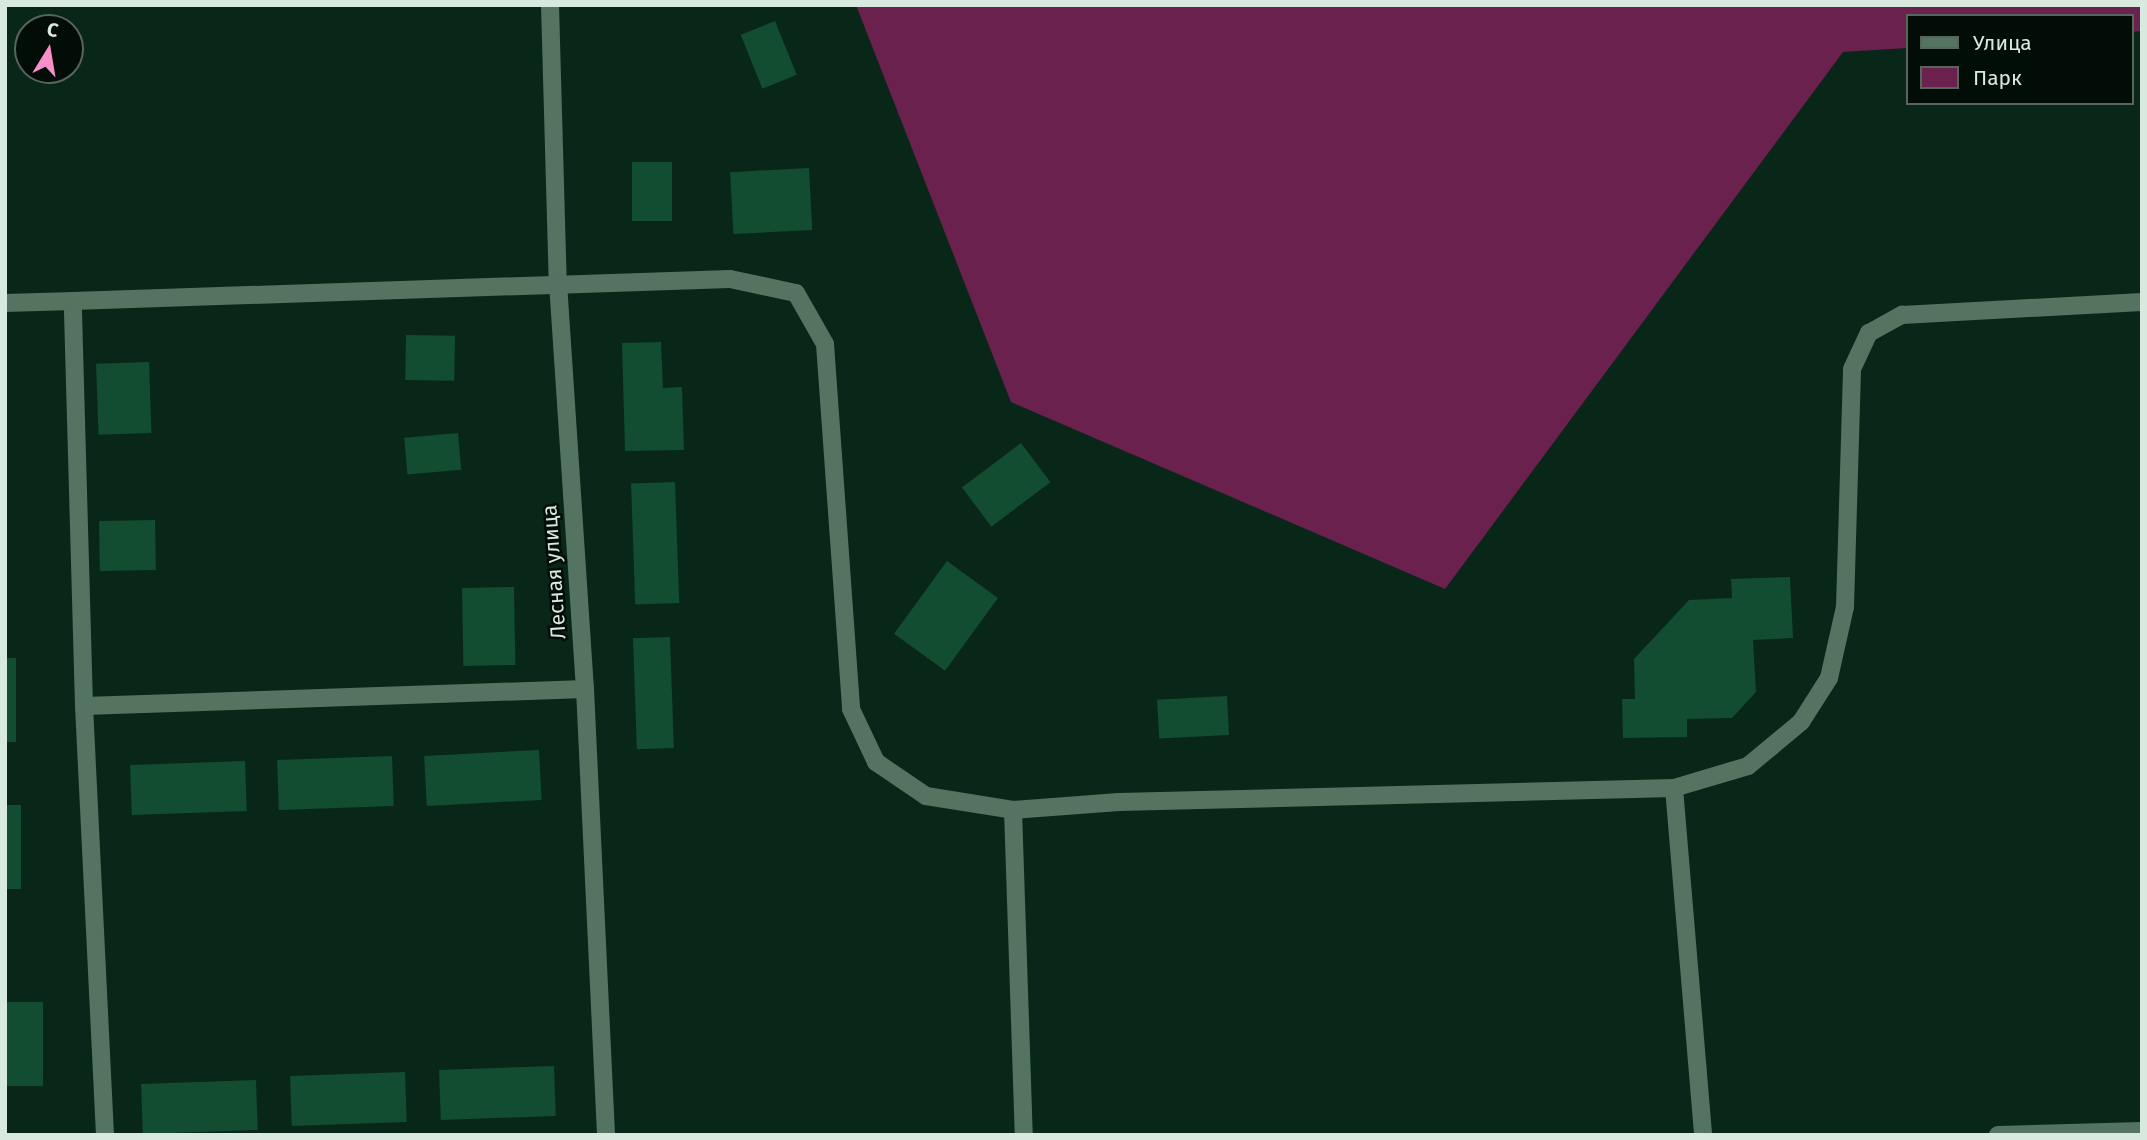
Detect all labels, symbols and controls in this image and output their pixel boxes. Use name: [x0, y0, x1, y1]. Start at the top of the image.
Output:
north arrow: [14, 14, 84, 84]
legend: [1906, 14, 2133, 105]
text: С: [45, 18, 60, 42]
text: Улица: [1973, 30, 2032, 56]
text: Парк: [1973, 65, 2022, 91]
street label: Лесная улица: [537, 504, 571, 640]

